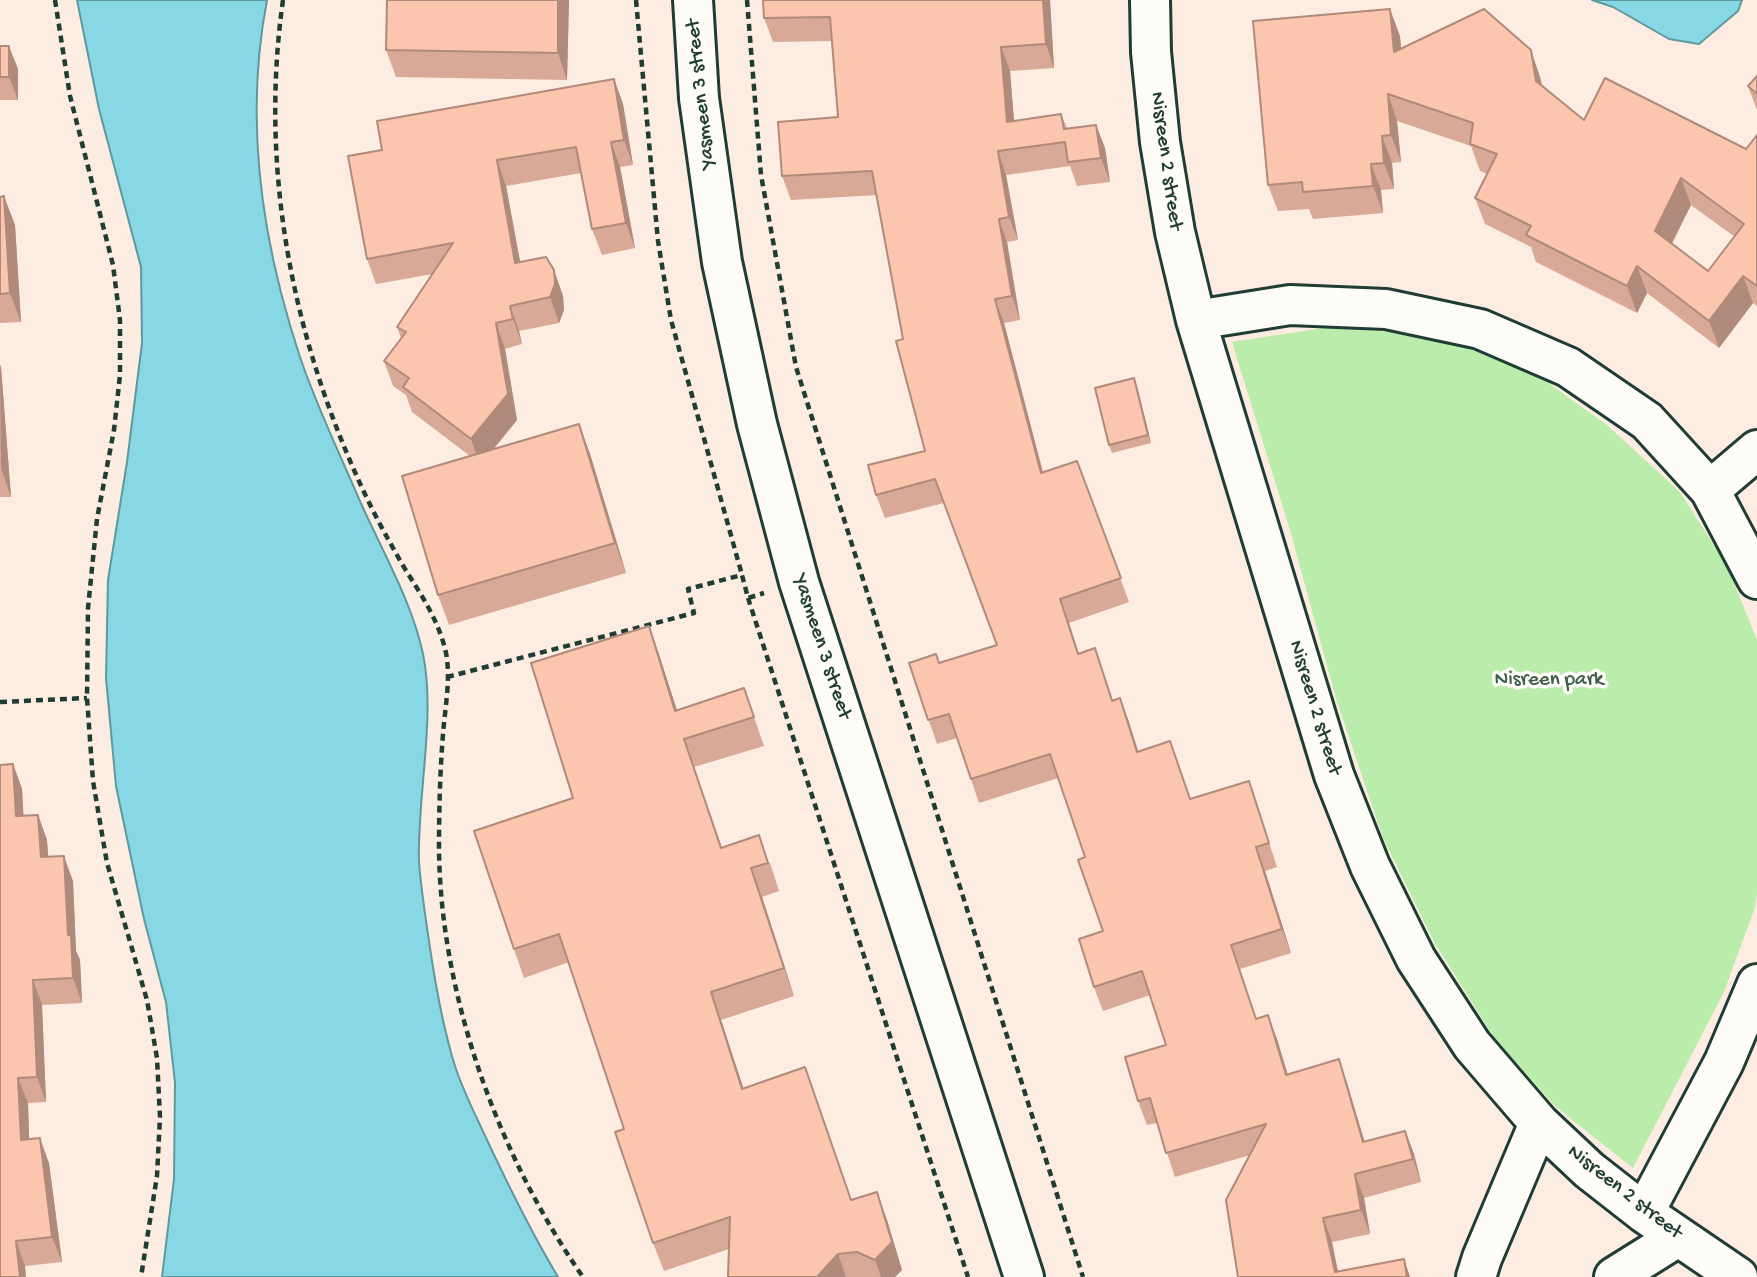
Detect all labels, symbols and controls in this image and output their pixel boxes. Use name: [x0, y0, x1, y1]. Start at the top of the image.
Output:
street label: Yasmeen 3 street: [682, 18, 722, 170]
street label: Nisreen 2 street: [1143, 90, 1187, 232]
street label: Yasmeen 3 street: [786, 572, 856, 722]
street label: Nisreen 2 street: [1282, 638, 1346, 778]
park label: Nisreen park: [1495, 668, 1603, 694]
street label: Nisreen 2 street: [1561, 1140, 1687, 1246]

